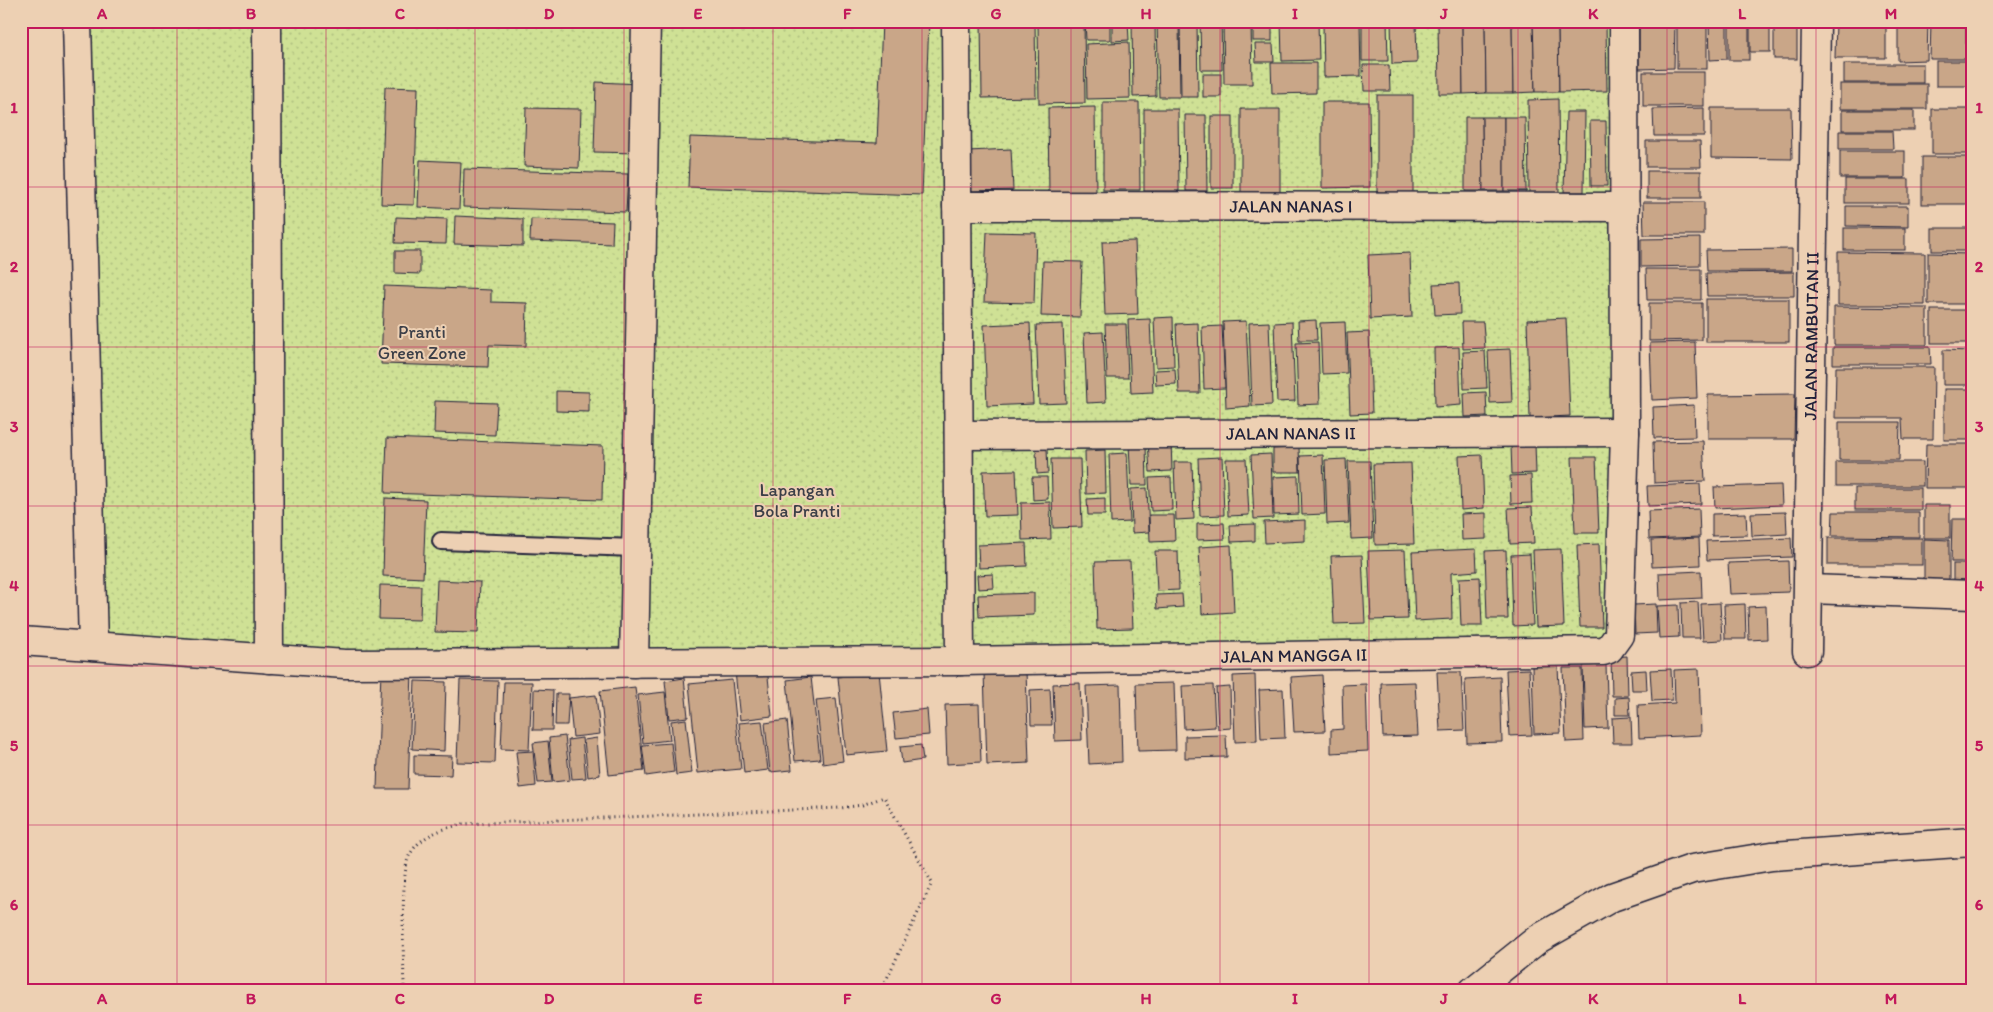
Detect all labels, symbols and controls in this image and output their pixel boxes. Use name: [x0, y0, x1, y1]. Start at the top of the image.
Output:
text: A: [96, 4, 108, 23]
text: B: [246, 4, 257, 23]
text: C: [395, 4, 406, 23]
text: D: [544, 4, 555, 23]
text: E: [694, 4, 703, 23]
text: F: [843, 4, 852, 23]
text: G: [990, 4, 1002, 23]
text: H: [1140, 4, 1152, 23]
text: I: [1292, 4, 1298, 23]
text: J: [1439, 4, 1448, 23]
text: K: [1588, 4, 1599, 23]
text: L: [1738, 4, 1747, 23]
text: M: [1885, 4, 1897, 23]
text: 1: [10, 98, 18, 117]
text: 1: [1975, 98, 1983, 117]
street label: JALAN NANAS I: [1229, 195, 1353, 218]
street label: JALAN RAMBUTAN II: [1799, 251, 1824, 421]
text: 2: [10, 257, 19, 276]
text: 2: [1975, 257, 1984, 276]
park label: Pranti Green Zone: [378, 321, 466, 364]
text: 3: [10, 417, 19, 436]
text: 3: [1975, 417, 1984, 436]
street label: JALAN NANAS II: [1226, 422, 1356, 445]
park label: Lapangan Bola Pranti: [754, 479, 840, 522]
text: 4: [9, 576, 19, 595]
text: 4: [1974, 576, 1984, 595]
street label: JALAN MANGGA II: [1221, 644, 1368, 668]
text: 5: [10, 736, 19, 755]
text: 5: [1975, 736, 1984, 755]
text: 6: [10, 895, 19, 914]
text: 6: [1975, 895, 1984, 914]
text: A: [96, 989, 108, 1008]
text: B: [246, 989, 257, 1008]
text: C: [395, 989, 406, 1008]
text: D: [544, 989, 555, 1008]
text: E: [694, 989, 703, 1008]
text: F: [843, 989, 852, 1008]
text: G: [990, 989, 1002, 1008]
text: H: [1140, 989, 1152, 1008]
text: I: [1292, 989, 1298, 1008]
text: J: [1439, 989, 1448, 1008]
text: K: [1588, 989, 1599, 1008]
text: L: [1738, 989, 1747, 1008]
text: M: [1885, 989, 1897, 1008]

